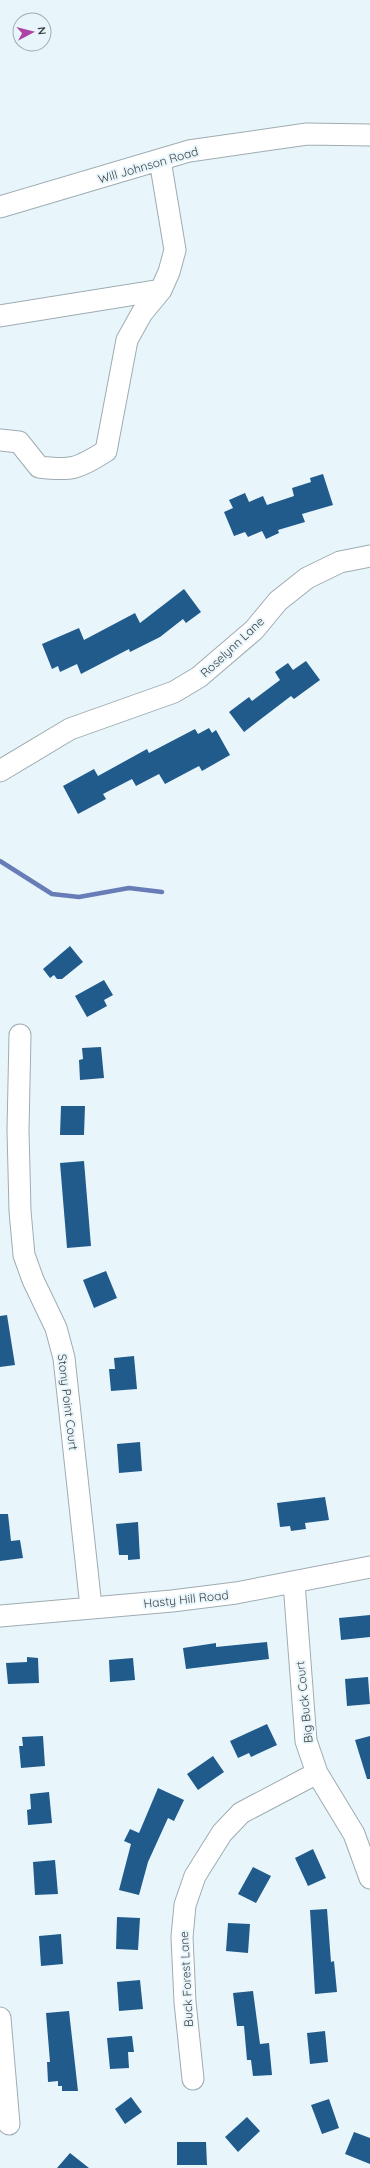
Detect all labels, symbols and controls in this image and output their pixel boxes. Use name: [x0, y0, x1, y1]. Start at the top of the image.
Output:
north arrow: [12, 12, 52, 52]
text: N: [34, 26, 49, 36]
street label: Will Johnson Road: [96, 144, 200, 186]
street label: Roselynn Lane: [197, 614, 267, 680]
street label: Stony Point Court: [55, 1353, 81, 1451]
street label: Hasty Hill Road: [143, 1587, 229, 1611]
street label: Big Buck Court: [292, 1660, 316, 1744]
street label: Buck Forest Lane: [176, 1931, 196, 2027]

